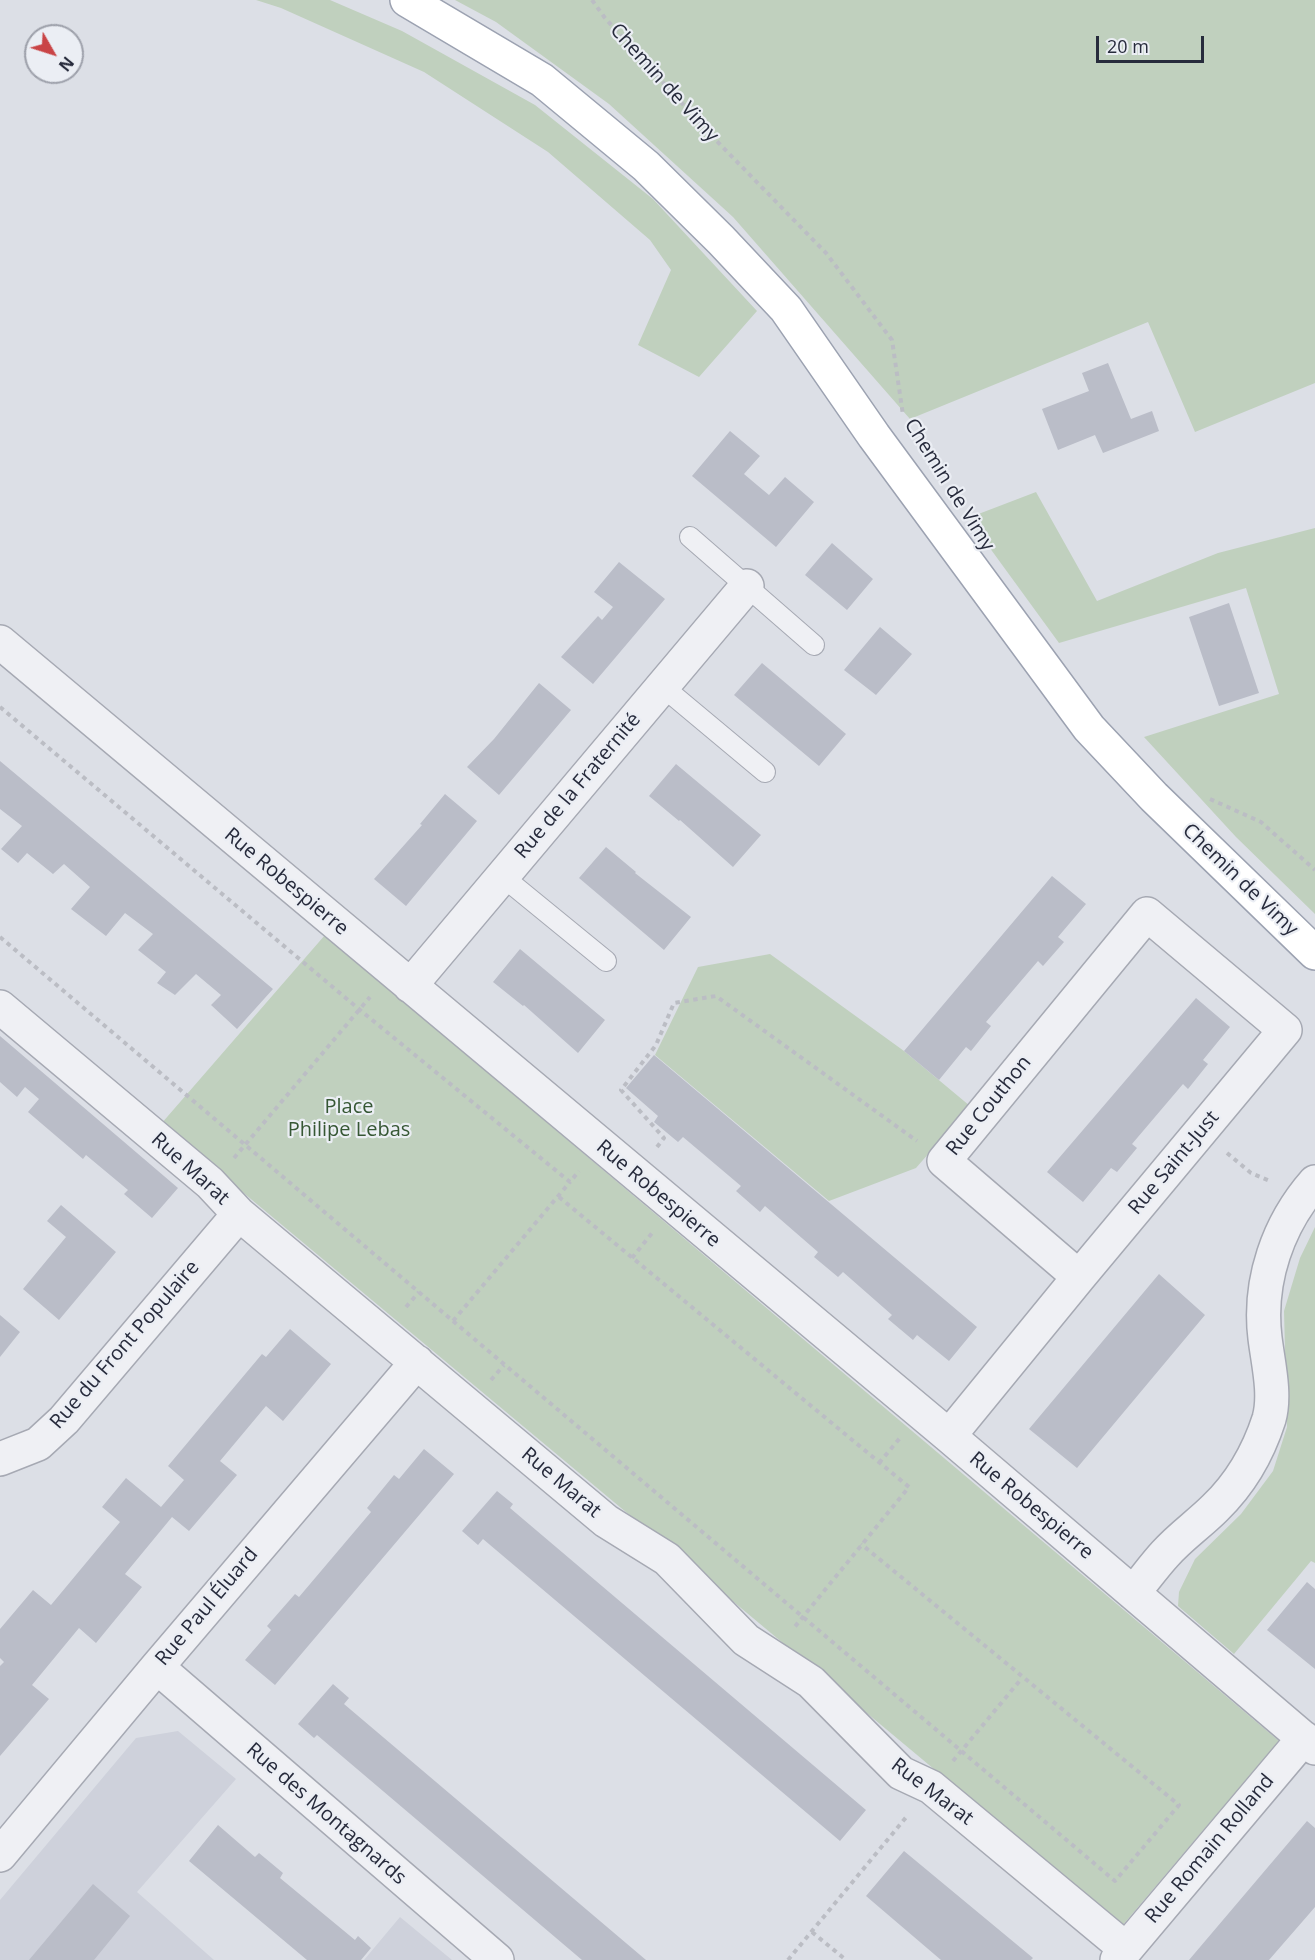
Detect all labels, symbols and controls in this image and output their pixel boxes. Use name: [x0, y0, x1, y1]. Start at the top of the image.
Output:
street label: Chemin de Vimy: [604, 19, 724, 147]
north arrow: [24, 24, 84, 84]
scale bar: [1099, 24, 1207, 62]
text: 20 m: [1107, 34, 1149, 58]
text: N: [54, 52, 79, 76]
street label: Chemin de Vimy: [899, 414, 999, 556]
street label: Rue de la Fraternité: [510, 708, 646, 864]
street label: Chemin de Vimy: [1177, 819, 1303, 941]
street label: Rue Robespierre: [219, 823, 353, 941]
street label: Rue Couthon: [941, 1051, 1037, 1161]
park label: Place Philipe Lebas: [288, 1095, 410, 1142]
street label: Rue Saint-Just: [1124, 1106, 1224, 1220]
street label: Rue Marat: [146, 1128, 234, 1210]
street label: Rue Robespierre: [591, 1135, 725, 1253]
street label: Rue du Front Populaire: [45, 1256, 205, 1434]
street label: Rue Marat: [516, 1443, 606, 1523]
street label: Rue Robespierre: [964, 1447, 1098, 1565]
street label: Rue Paul Éluard: [151, 1543, 263, 1671]
street label: Rue des Montagnards: [241, 1738, 411, 1890]
street label: Rue Marat: [886, 1753, 978, 1831]
street label: Rue Romain Rolland: [1141, 1769, 1279, 1929]

